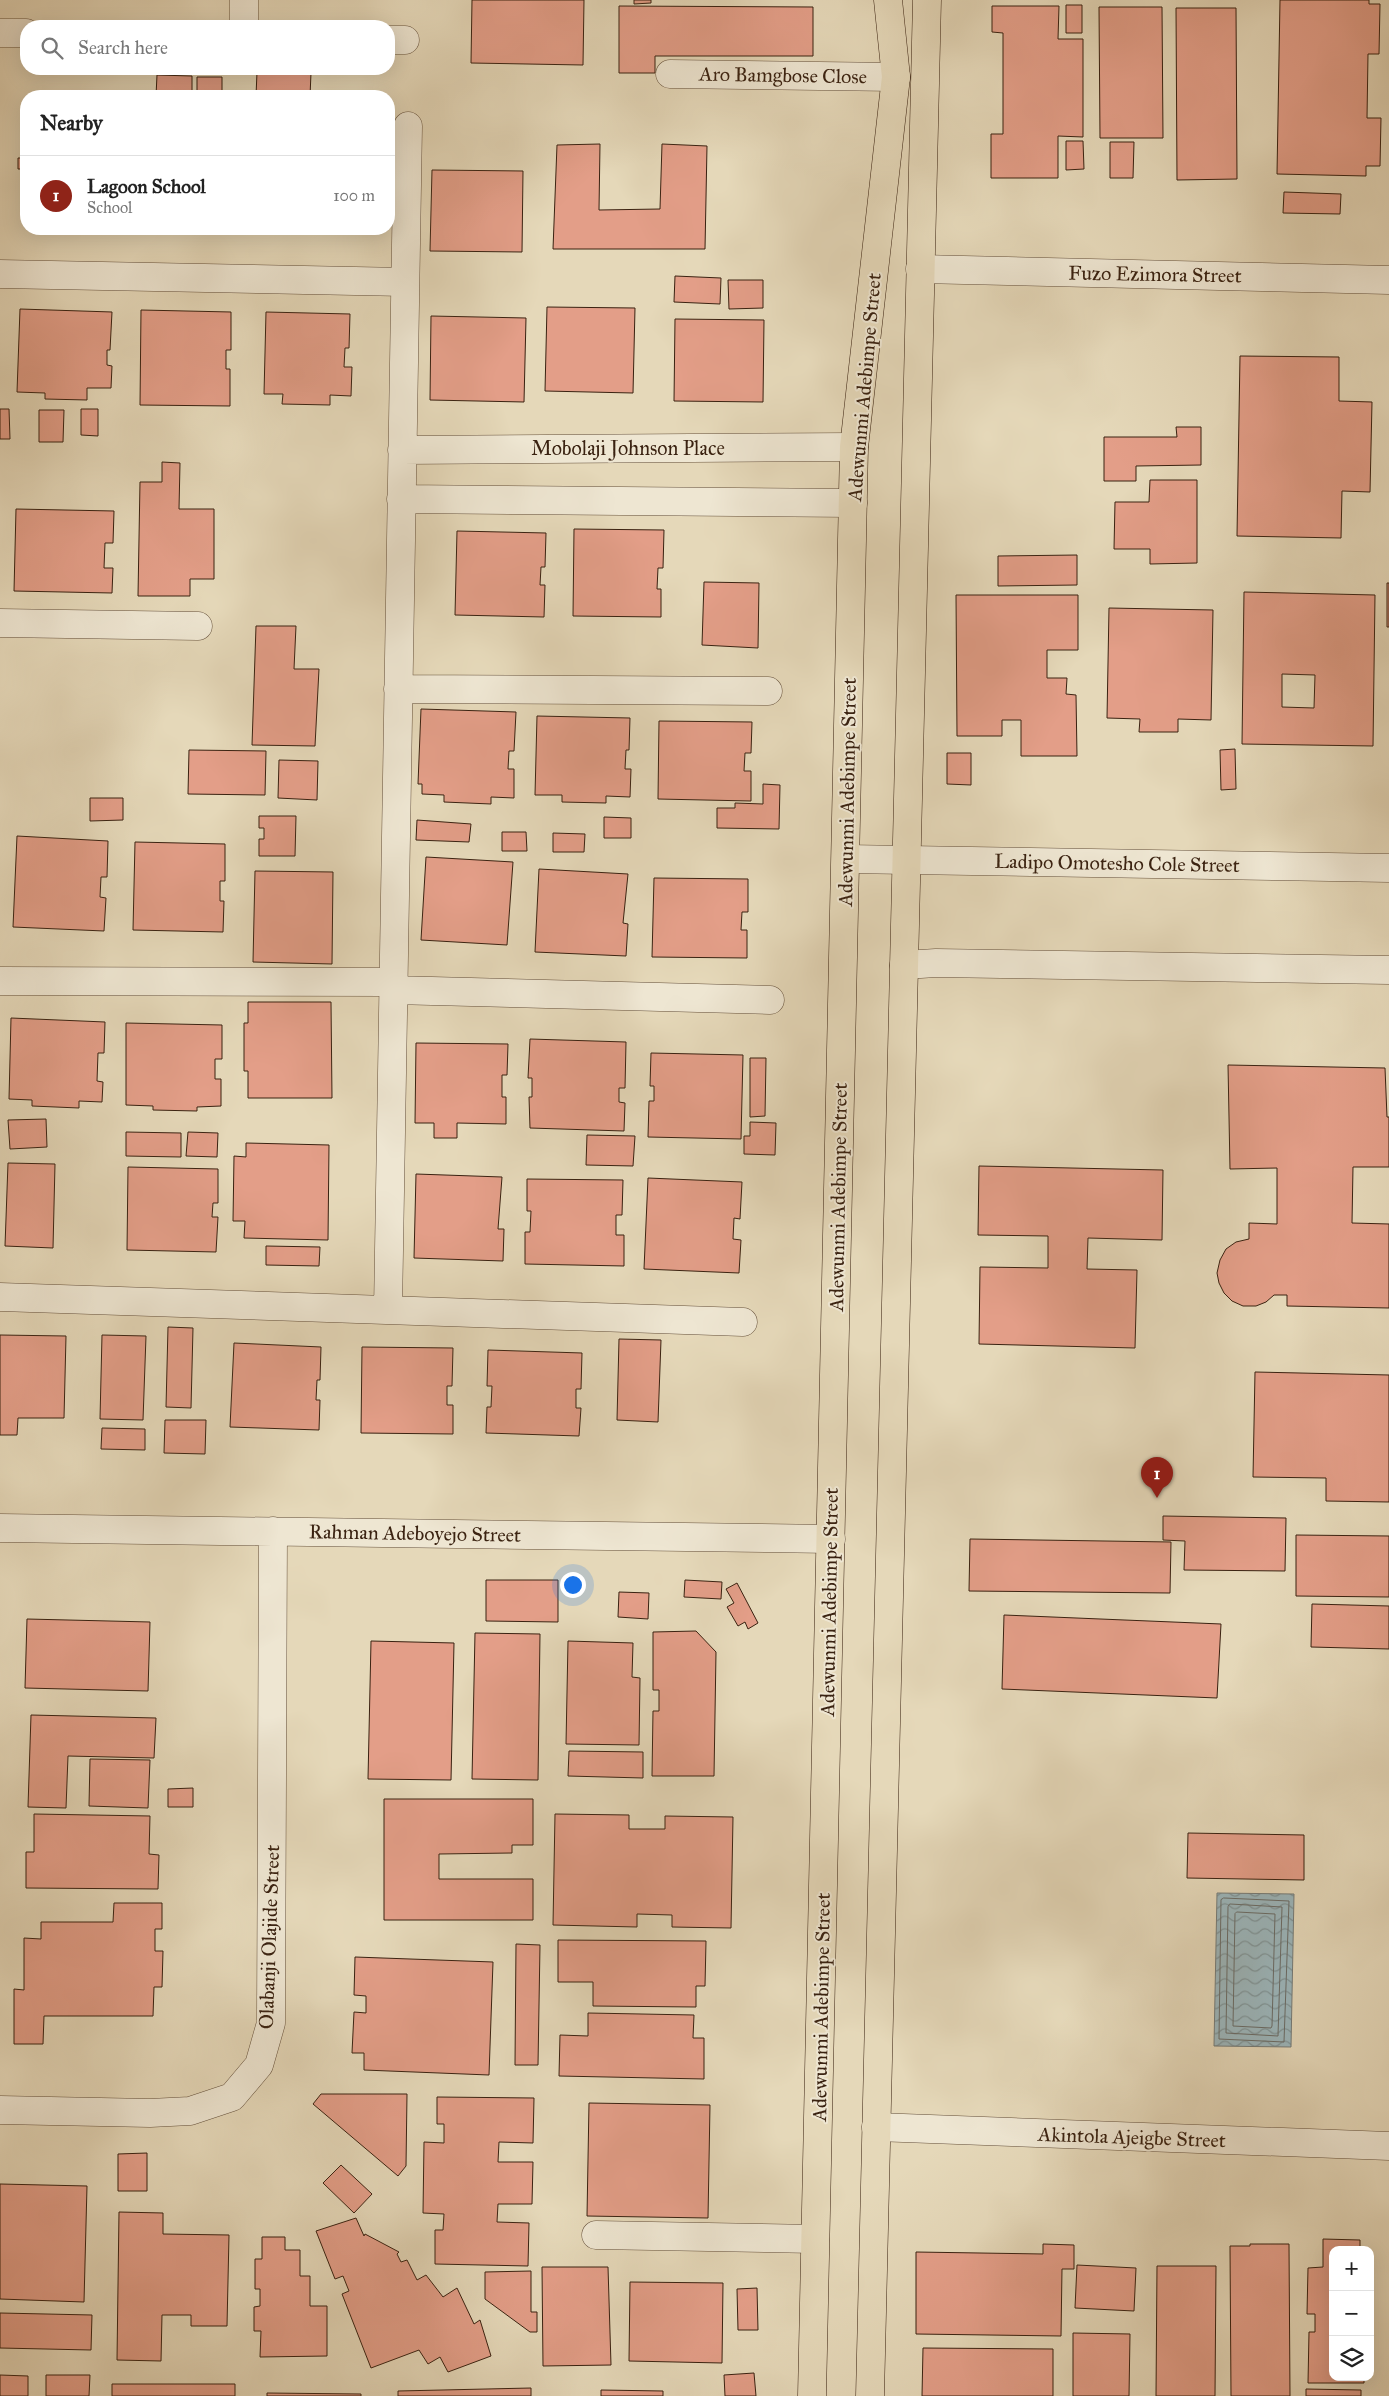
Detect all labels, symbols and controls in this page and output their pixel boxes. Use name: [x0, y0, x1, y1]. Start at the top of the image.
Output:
search box: [20, 20, 395, 75]
icon: search: [38, 34, 66, 62]
text: Search here: [78, 36, 168, 59]
street label: Aro Bamgbose Close: [698, 62, 867, 89]
text: Nearby: [40, 110, 103, 136]
text: Lagoon School: [87, 175, 206, 198]
text: 1: [53, 186, 59, 205]
text: 100 m: [333, 186, 375, 205]
text: School: [87, 198, 132, 217]
street label: Fuzo Ezimora Street: [1068, 260, 1242, 288]
street label: Adewunmi Adebimpe Street: [842, 272, 886, 503]
street label: Mobolaji Johnson Place: [531, 436, 725, 461]
street label: Adewunmi Adebimpe Street: [833, 677, 861, 908]
street label: Ladipo Omotesho Cole Street: [994, 849, 1240, 877]
street label: Adewunmi Adebimpe Street: [824, 1082, 852, 1313]
pin: 1: [1141, 1457, 1173, 1498]
street label: Adewunmi Adebimpe Street: [815, 1487, 843, 1718]
street label: Rahman Adeboyejo Street: [309, 1519, 521, 1547]
your location: [560, 1572, 586, 1598]
street label: Olabanji Olajide Street: [254, 1844, 284, 2030]
street label: Adewunmi Adebimpe Street: [807, 1892, 835, 2123]
street label: Akintola Ajeigbe Street: [1037, 2122, 1226, 2153]
map controls: [1329, 2246, 1374, 2381]
button: +: [1329, 2246, 1374, 2291]
button: −: [1329, 2291, 1374, 2336]
button: layers: [1329, 2336, 1374, 2381]

